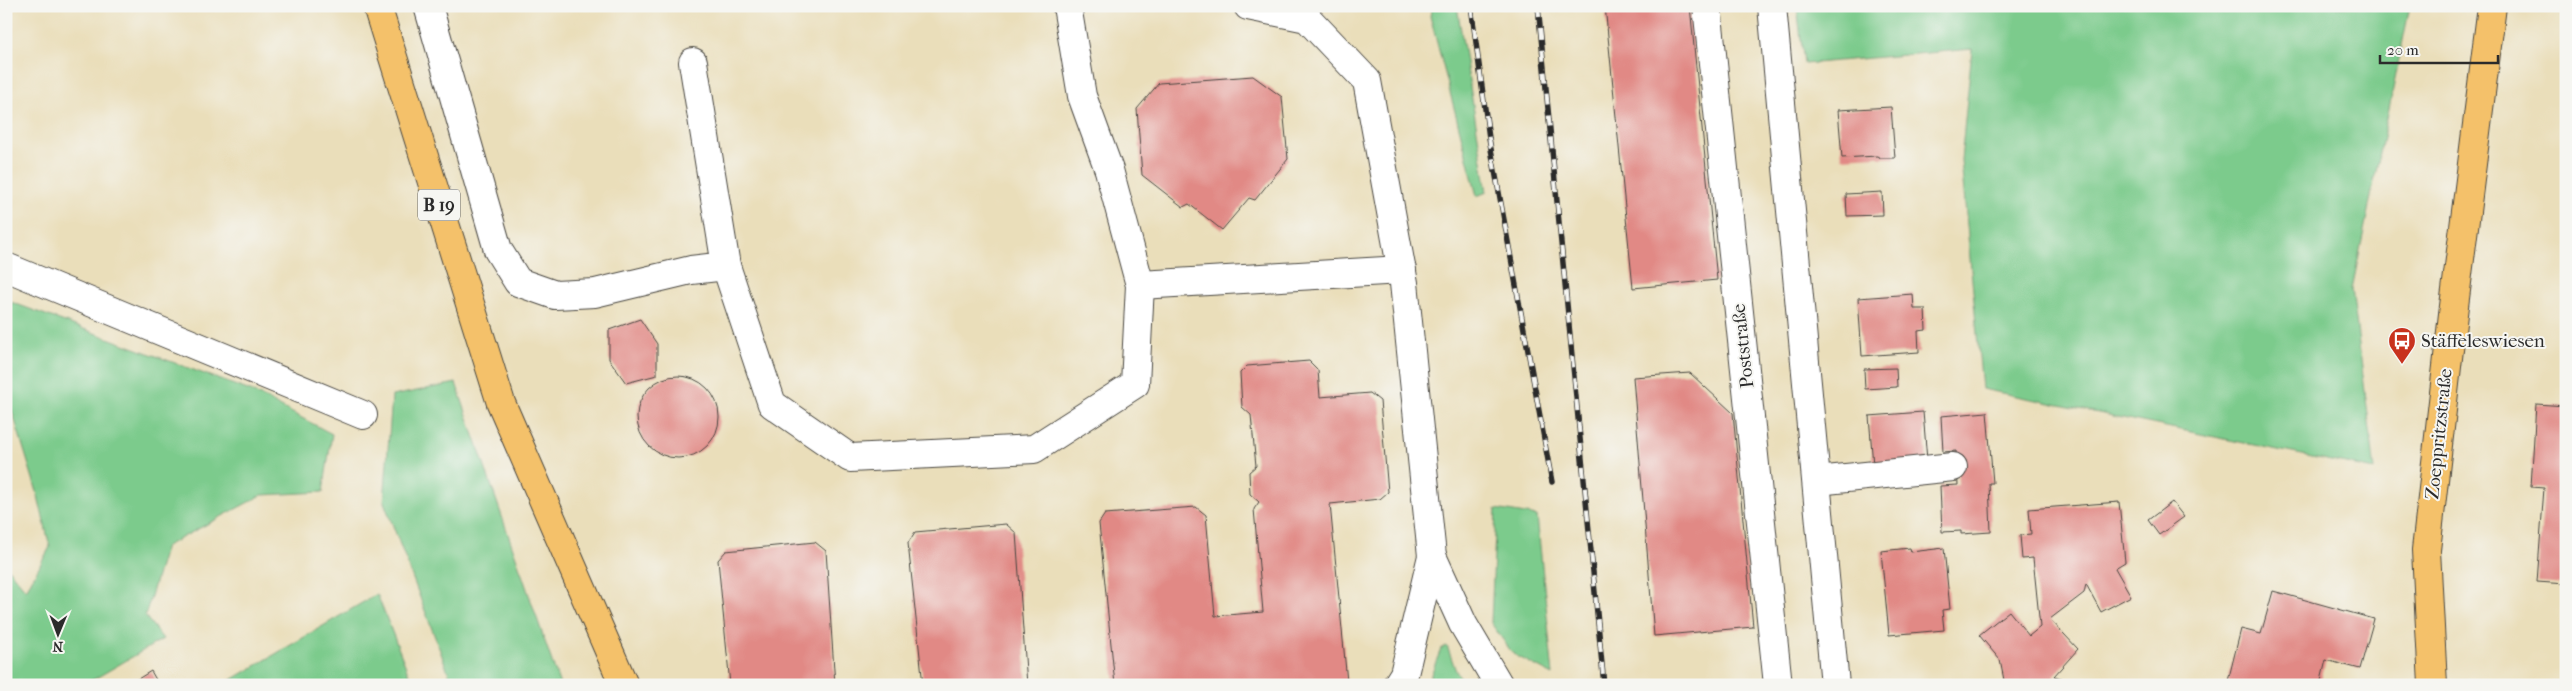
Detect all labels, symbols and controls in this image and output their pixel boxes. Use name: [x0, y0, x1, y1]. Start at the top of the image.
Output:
scale bar: [2380, 32, 2497, 64]
text: 20 m: [2387, 41, 2419, 59]
road number: B 19: [418, 190, 460, 220]
street label: Poststraße: [1728, 303, 1758, 389]
bus stop icon: Stäffeleswiesen: [2387, 326, 2417, 365]
place label: Stäffeleswiesen: [2421, 330, 2545, 352]
street label: Zoeppritzstraße: [2421, 367, 2457, 501]
north arrow: [32, 608, 82, 658]
text: N: [52, 638, 63, 655]

